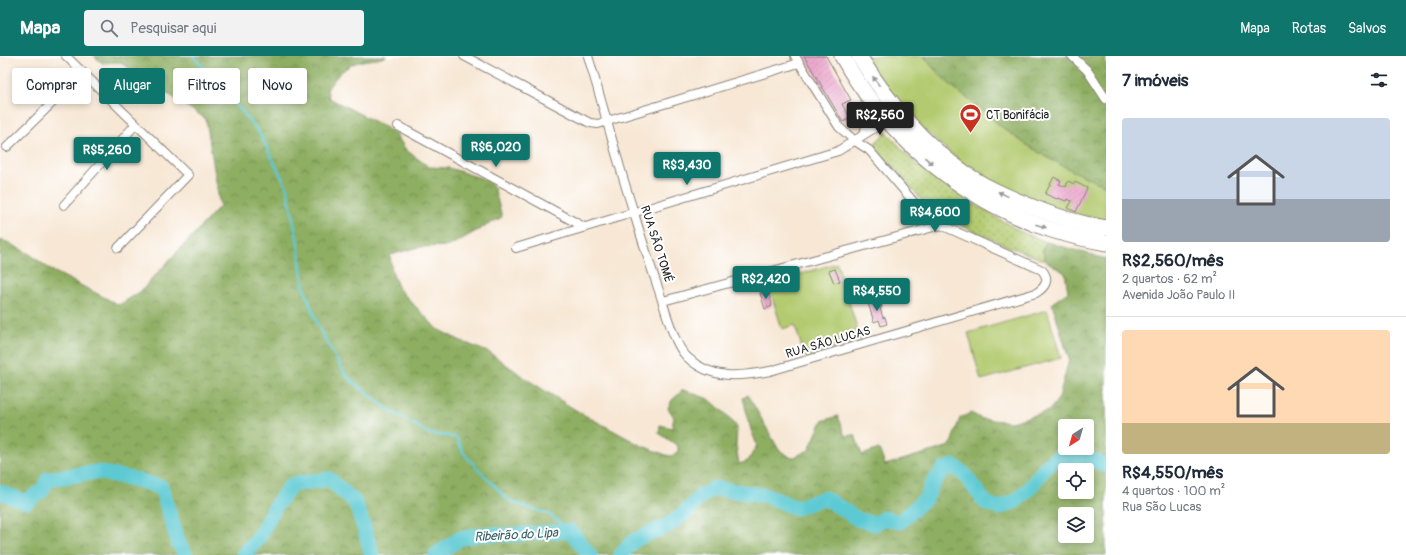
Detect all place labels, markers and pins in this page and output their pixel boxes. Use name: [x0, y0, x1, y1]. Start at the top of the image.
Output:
pin: R$2,560: [843, 102, 917, 136]
sports icon: CT Bonifácia: [957, 102, 983, 135]
place label: CT Bonifácia: [986, 108, 1049, 123]
pin: R$6,020: [459, 134, 533, 168]
pin: R$5,260: [70, 137, 144, 171]
pin: R$3,430: [650, 152, 724, 186]
pin: R$4,600: [898, 199, 972, 233]
pin: R$2,420: [729, 266, 803, 300]
pin: R$4,550: [840, 278, 914, 312]

